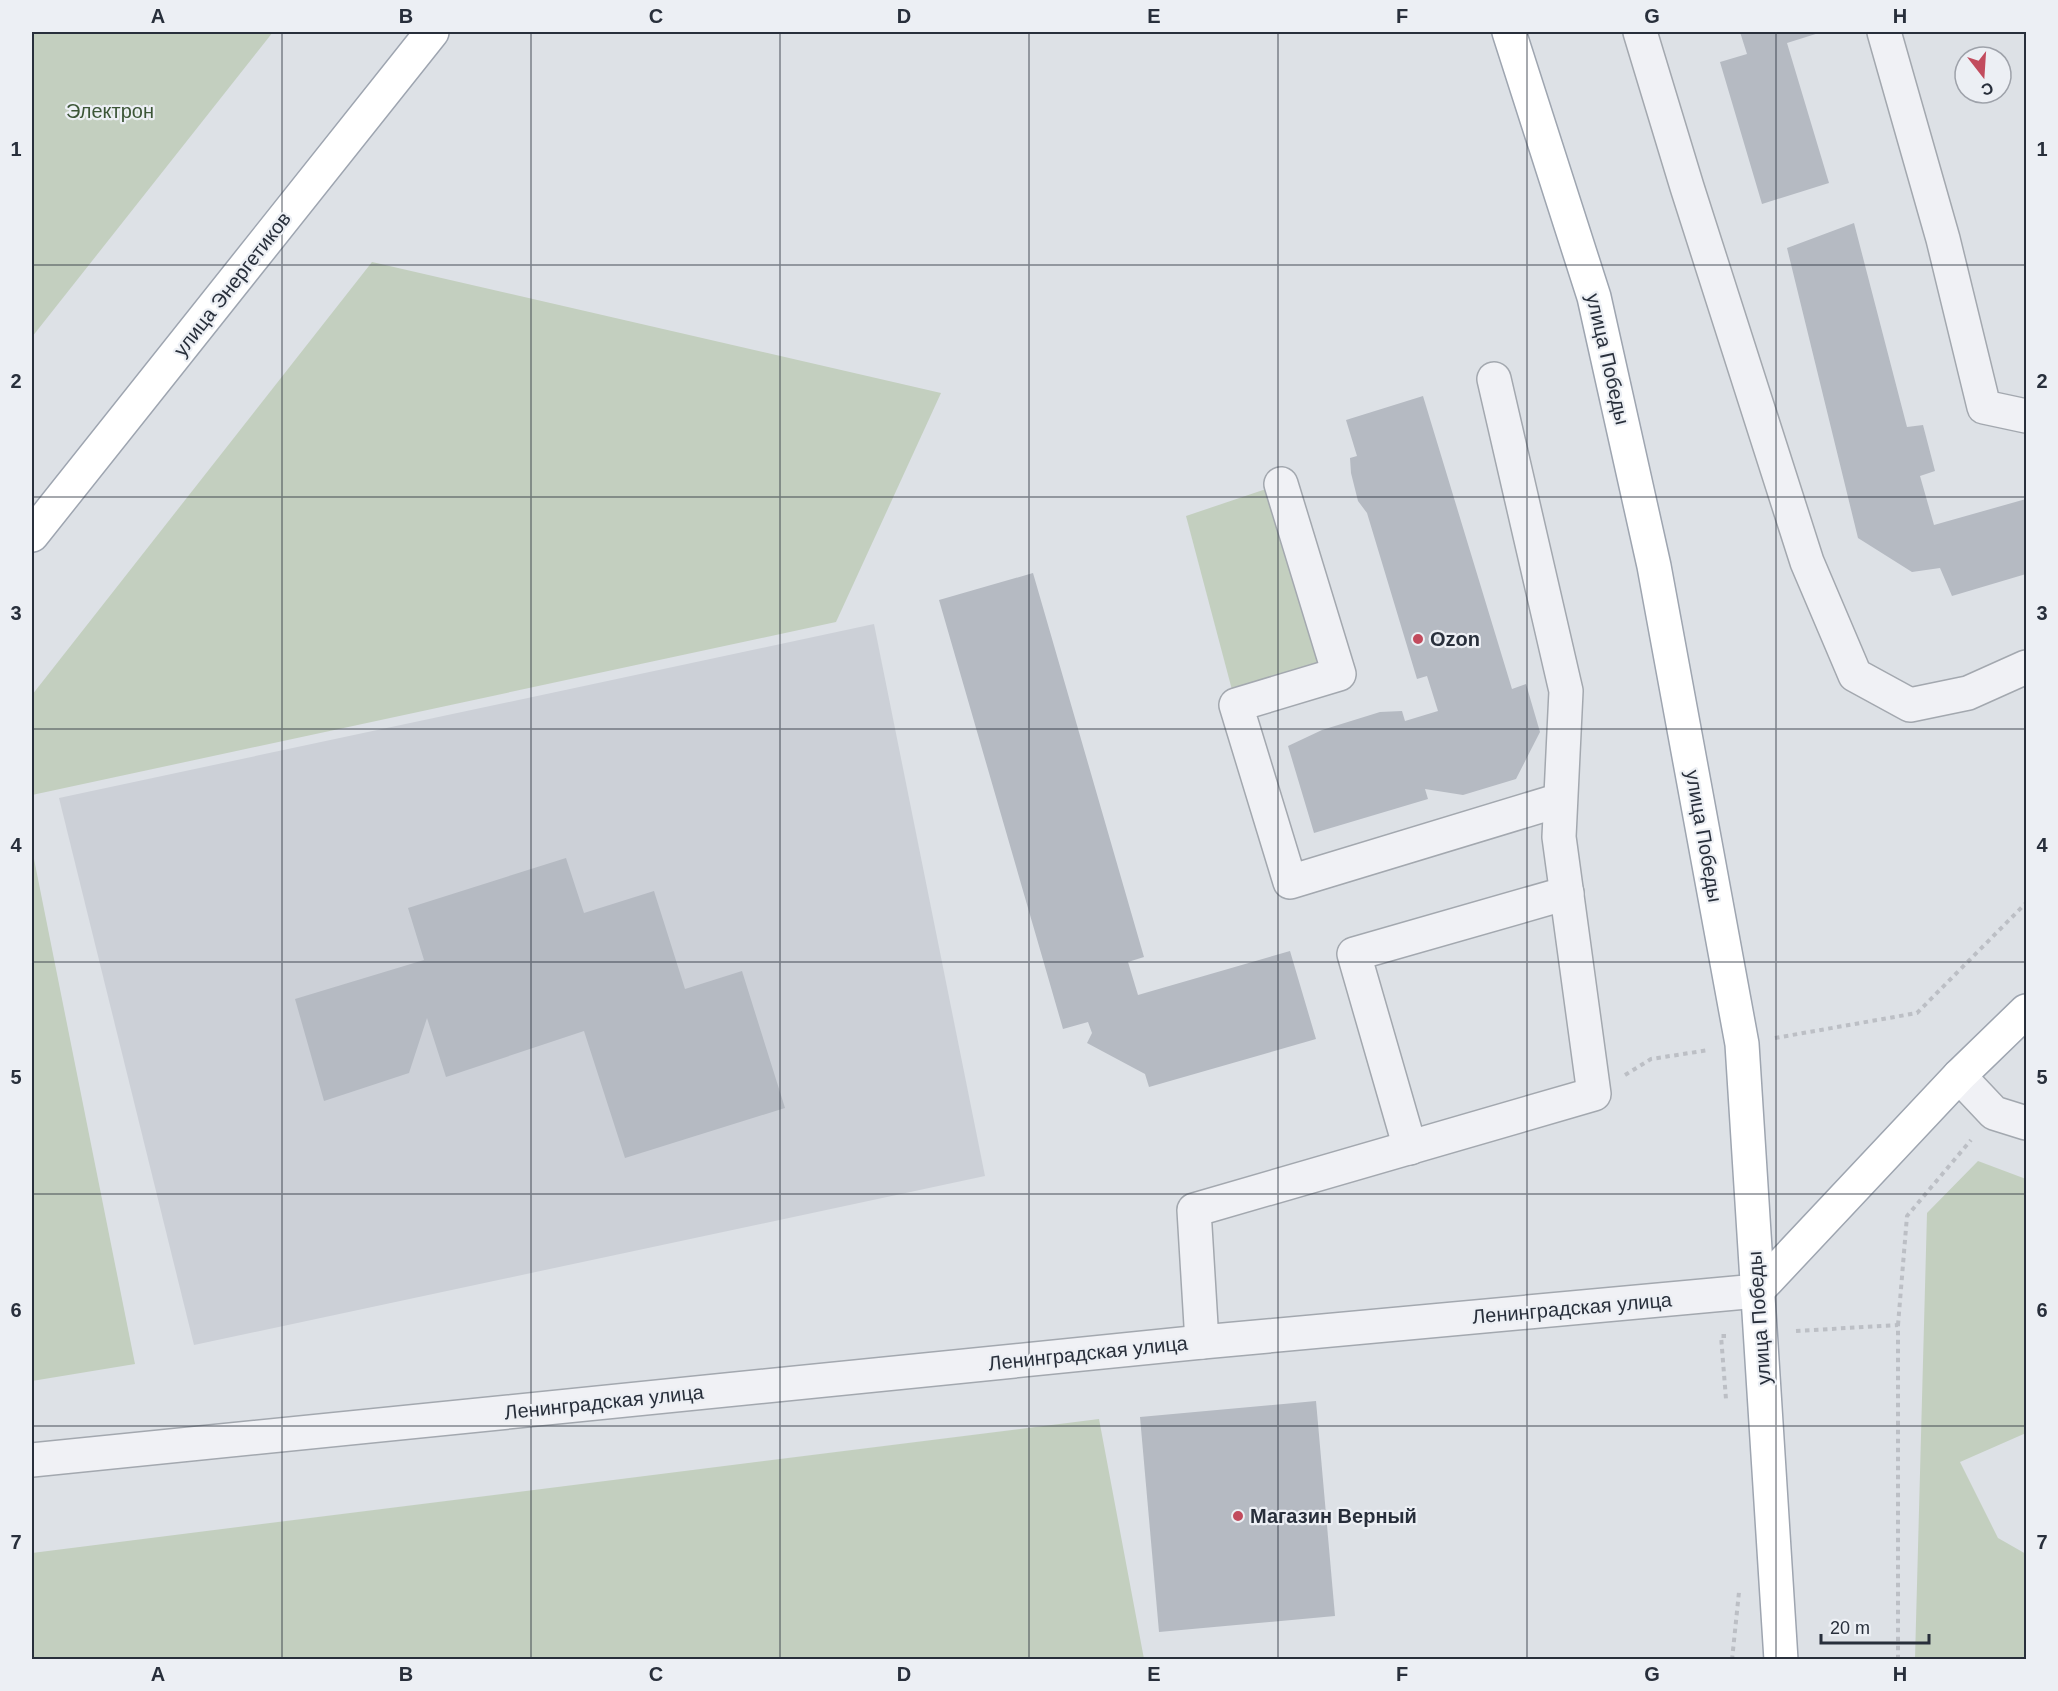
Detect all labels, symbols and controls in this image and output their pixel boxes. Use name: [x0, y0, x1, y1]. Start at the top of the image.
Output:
text: A: [151, 5, 165, 27]
text: B: [399, 5, 413, 27]
text: C: [649, 5, 663, 27]
text: D: [897, 5, 911, 27]
text: E: [1147, 5, 1161, 27]
text: F: [1396, 5, 1408, 27]
text: G: [1644, 5, 1660, 27]
text: H: [1893, 5, 1907, 27]
north arrow: [1953, 45, 2013, 105]
text: С: [1979, 79, 1995, 99]
park label: Электрон: [66, 100, 154, 122]
text: 1: [10, 138, 22, 160]
text: 1: [2036, 138, 2048, 160]
street label: улица Энергетиков: [169, 208, 295, 360]
street label: улица Победы: [1582, 291, 1634, 427]
text: 2: [10, 370, 22, 392]
text: 2: [2036, 370, 2048, 392]
text: 3: [10, 602, 22, 624]
text: 3: [2036, 602, 2048, 624]
place label: Ozon: [1430, 628, 1480, 650]
marker: Ozon: [1411, 632, 1425, 646]
street label: улица Победы: [1682, 768, 1726, 904]
text: 4: [10, 834, 22, 856]
text: 4: [2036, 834, 2048, 856]
text: 5: [10, 1066, 22, 1088]
text: 5: [2036, 1066, 2048, 1088]
street label: улица Победы: [1743, 1250, 1775, 1386]
street label: Ленинградская улица: [1471, 1288, 1674, 1328]
text: 6: [10, 1299, 22, 1321]
text: 6: [2036, 1299, 2048, 1321]
street label: Ленинградская улица: [987, 1331, 1190, 1374]
street label: Ленинградская улица: [503, 1380, 706, 1423]
place label: Магазин Верный: [1250, 1505, 1417, 1527]
marker: Магазин Верный: [1231, 1509, 1245, 1523]
text: 7: [10, 1531, 22, 1553]
text: 7: [2036, 1531, 2048, 1553]
scale bar: [1821, 1607, 1929, 1645]
text: 20 m: [1830, 1618, 1870, 1638]
text: A: [151, 1663, 165, 1685]
text: B: [399, 1663, 413, 1685]
text: C: [649, 1663, 663, 1685]
text: D: [897, 1663, 911, 1685]
text: E: [1147, 1663, 1161, 1685]
text: F: [1396, 1663, 1408, 1685]
text: G: [1644, 1663, 1660, 1685]
text: H: [1893, 1663, 1907, 1685]

